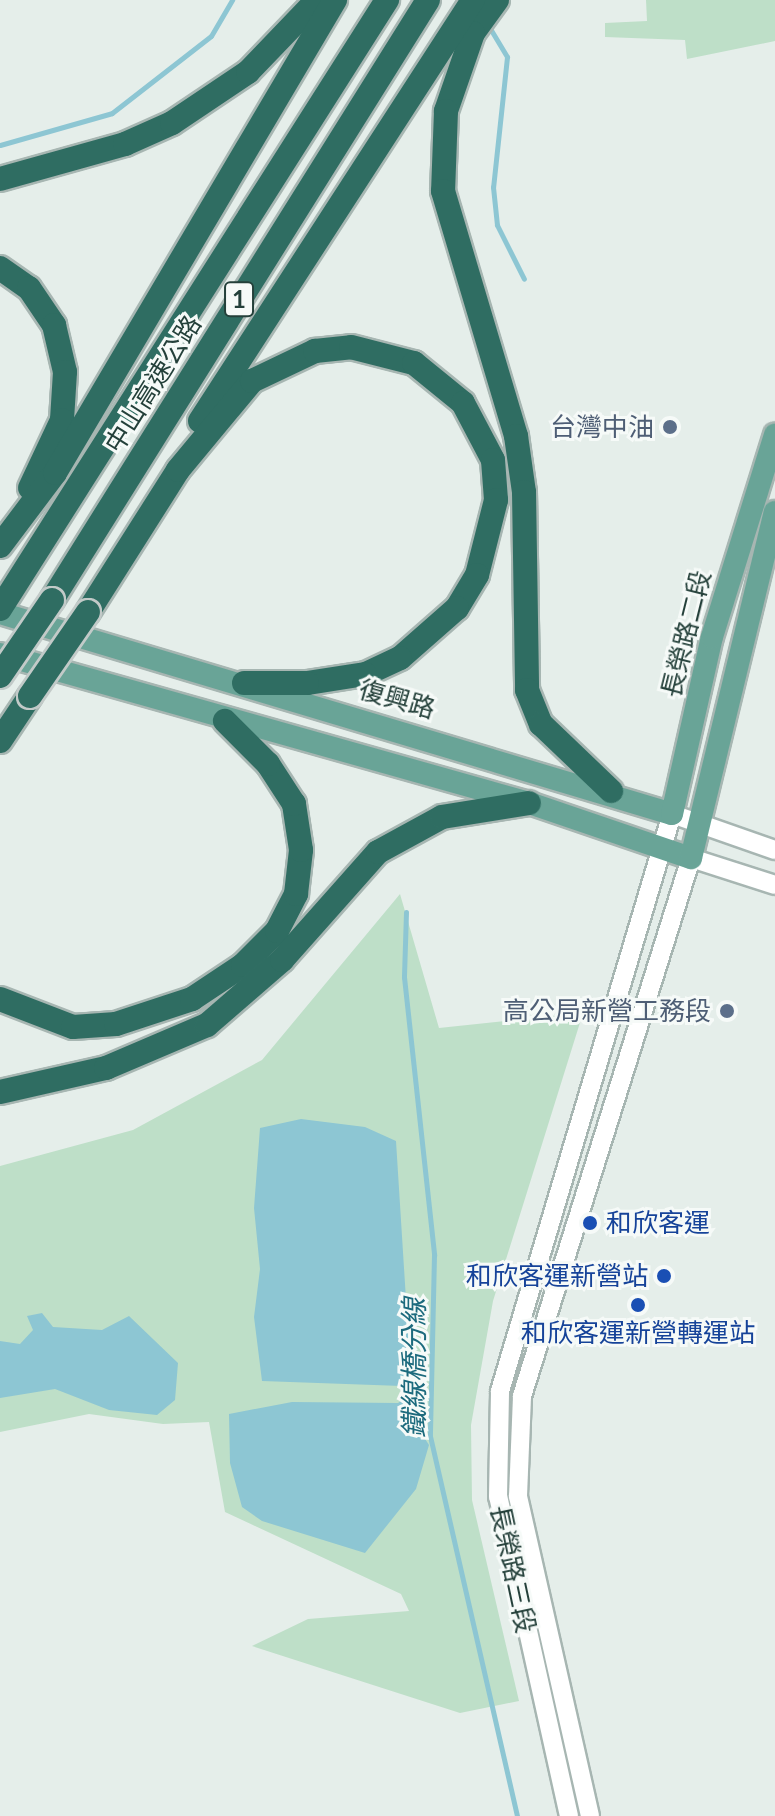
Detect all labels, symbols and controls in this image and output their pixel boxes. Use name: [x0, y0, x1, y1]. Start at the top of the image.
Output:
road number: 1: [223, 279, 255, 319]
street label: 中山高速公路: [98, 310, 208, 458]
place label: 台灣中油: [550, 411, 654, 443]
marker: 台灣中油: [661, 418, 679, 436]
street label: 長榮路二段: [655, 567, 717, 701]
street label: 復興路: [355, 673, 439, 725]
place label: 高公局新營工務段: [503, 995, 711, 1027]
marker: 高公局新營工務段: [718, 1002, 736, 1020]
place label: 和欣客運: [606, 1207, 710, 1239]
marker: 和欣客運: [581, 1214, 599, 1232]
place label: 和欣客運新營站: [466, 1260, 648, 1292]
marker: 和欣客運新營站: [655, 1267, 673, 1285]
marker: 和欣客運新營轉運站: [629, 1296, 647, 1314]
water label: 鐵線橋分線: [396, 1298, 430, 1438]
place label: 和欣客運新營轉運站: [521, 1317, 755, 1349]
street label: 長榮路三段: [484, 1502, 542, 1636]

